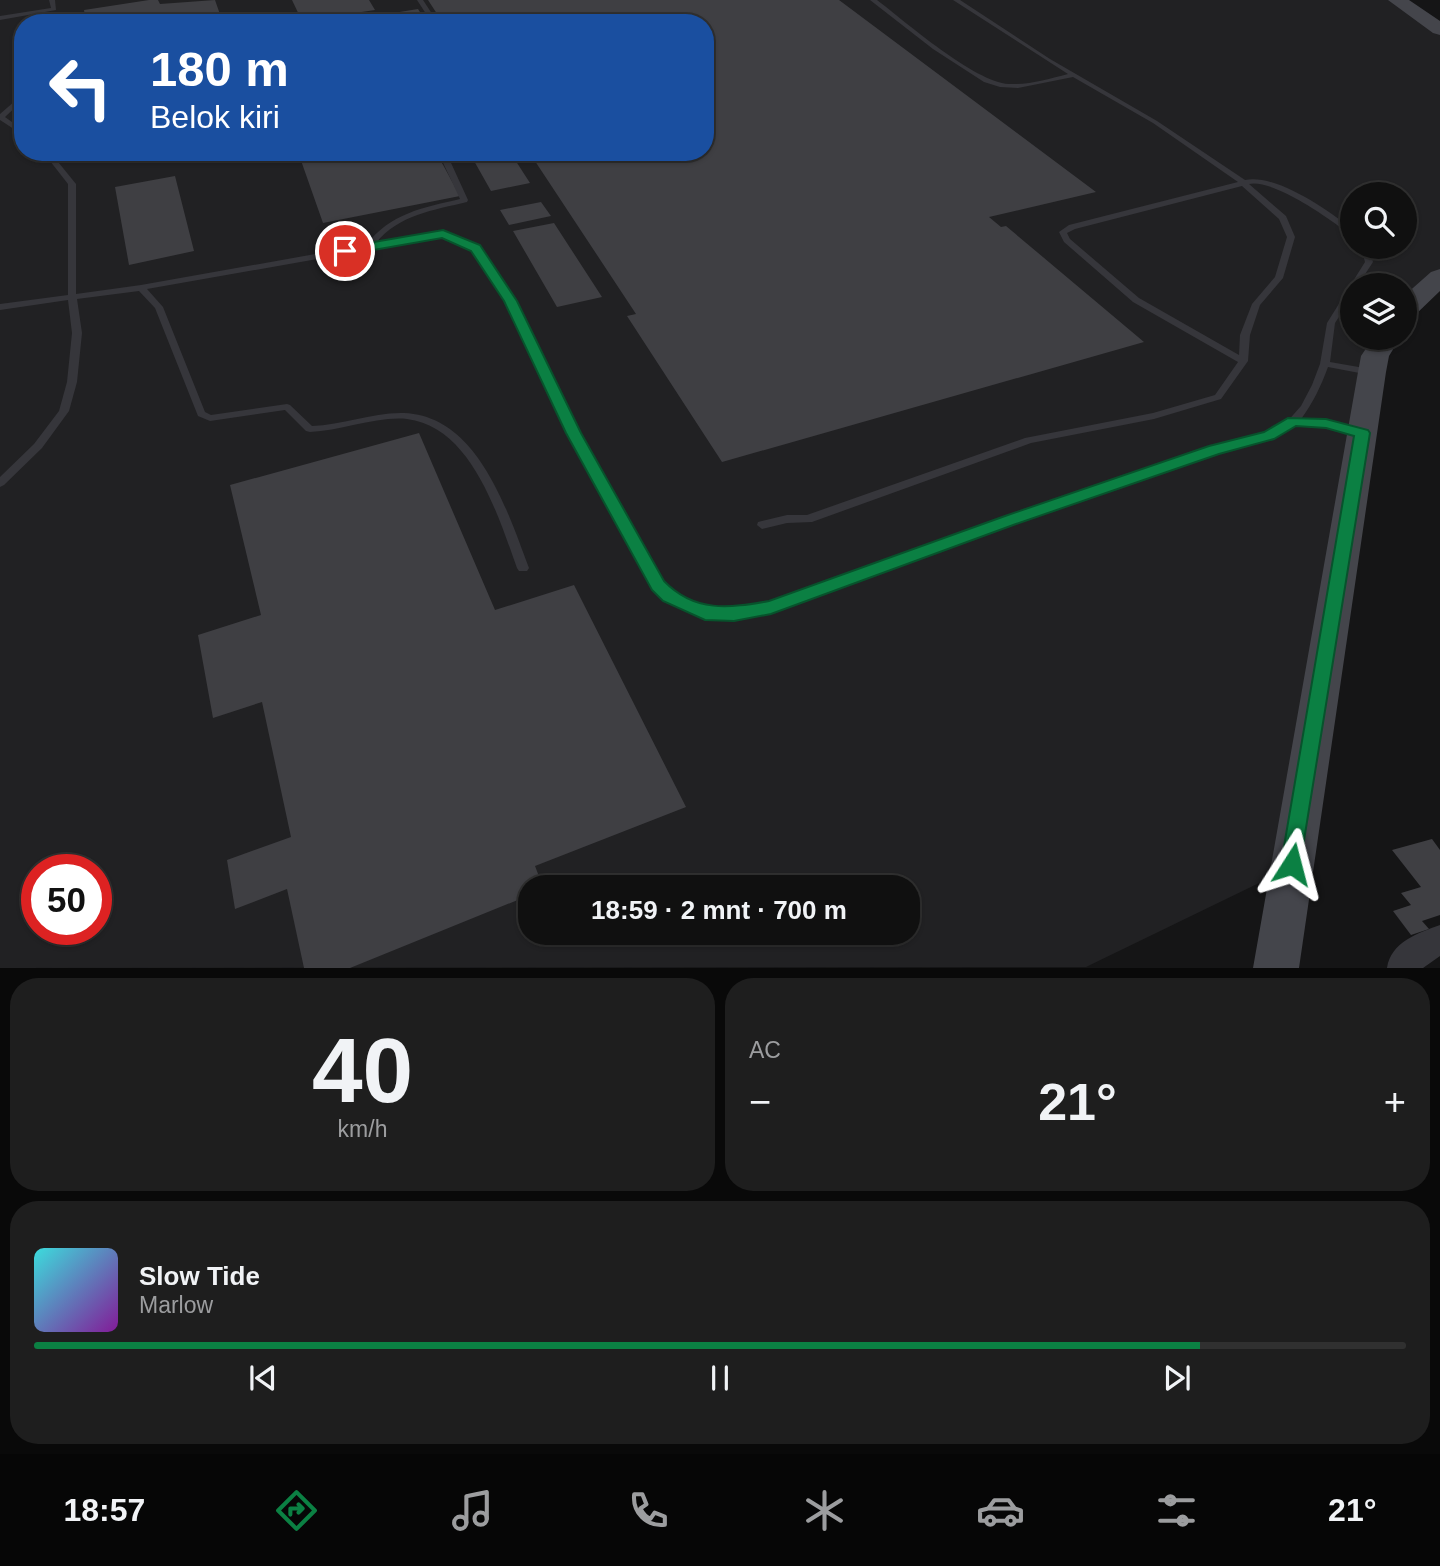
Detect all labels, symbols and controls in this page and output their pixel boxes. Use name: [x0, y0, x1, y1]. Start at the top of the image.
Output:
icon: left: [35, 42, 126, 133]
text: 180 m: [150, 42, 289, 96]
text: Belok kiri: [150, 99, 280, 135]
map controls: [1340, 182, 1417, 350]
button: search: [1340, 182, 1417, 259]
pin: [315, 221, 375, 281]
icon: arrive: [326, 232, 364, 270]
button: layers: [1340, 273, 1417, 350]
position arrow: [1255, 827, 1329, 901]
speed limit sign: 50: [21, 854, 112, 945]
text: 18:59 · 2 mnt · 700 m: [591, 895, 847, 925]
text: 40: [312, 1020, 413, 1121]
text: AC: [749, 1037, 781, 1063]
text: 21°: [1038, 1073, 1117, 1131]
text: −: [749, 1081, 771, 1123]
text: +: [1384, 1081, 1406, 1123]
text: km/h: [338, 1116, 387, 1142]
text: Slow Tide: [139, 1261, 260, 1291]
text: Marlow: [139, 1292, 213, 1318]
icon: previous: [244, 1359, 282, 1397]
icon: pause: [701, 1359, 739, 1397]
icon: next: [1158, 1359, 1196, 1397]
icon: directions: [272, 1486, 321, 1535]
icon: music: [448, 1486, 497, 1535]
icon: phone: [624, 1486, 673, 1535]
icon: climate: [800, 1486, 849, 1535]
icon: car: [976, 1486, 1025, 1535]
icon: filters: [1152, 1486, 1201, 1535]
text: 18:57: [63, 1492, 145, 1528]
text: 21°: [1328, 1492, 1377, 1528]

